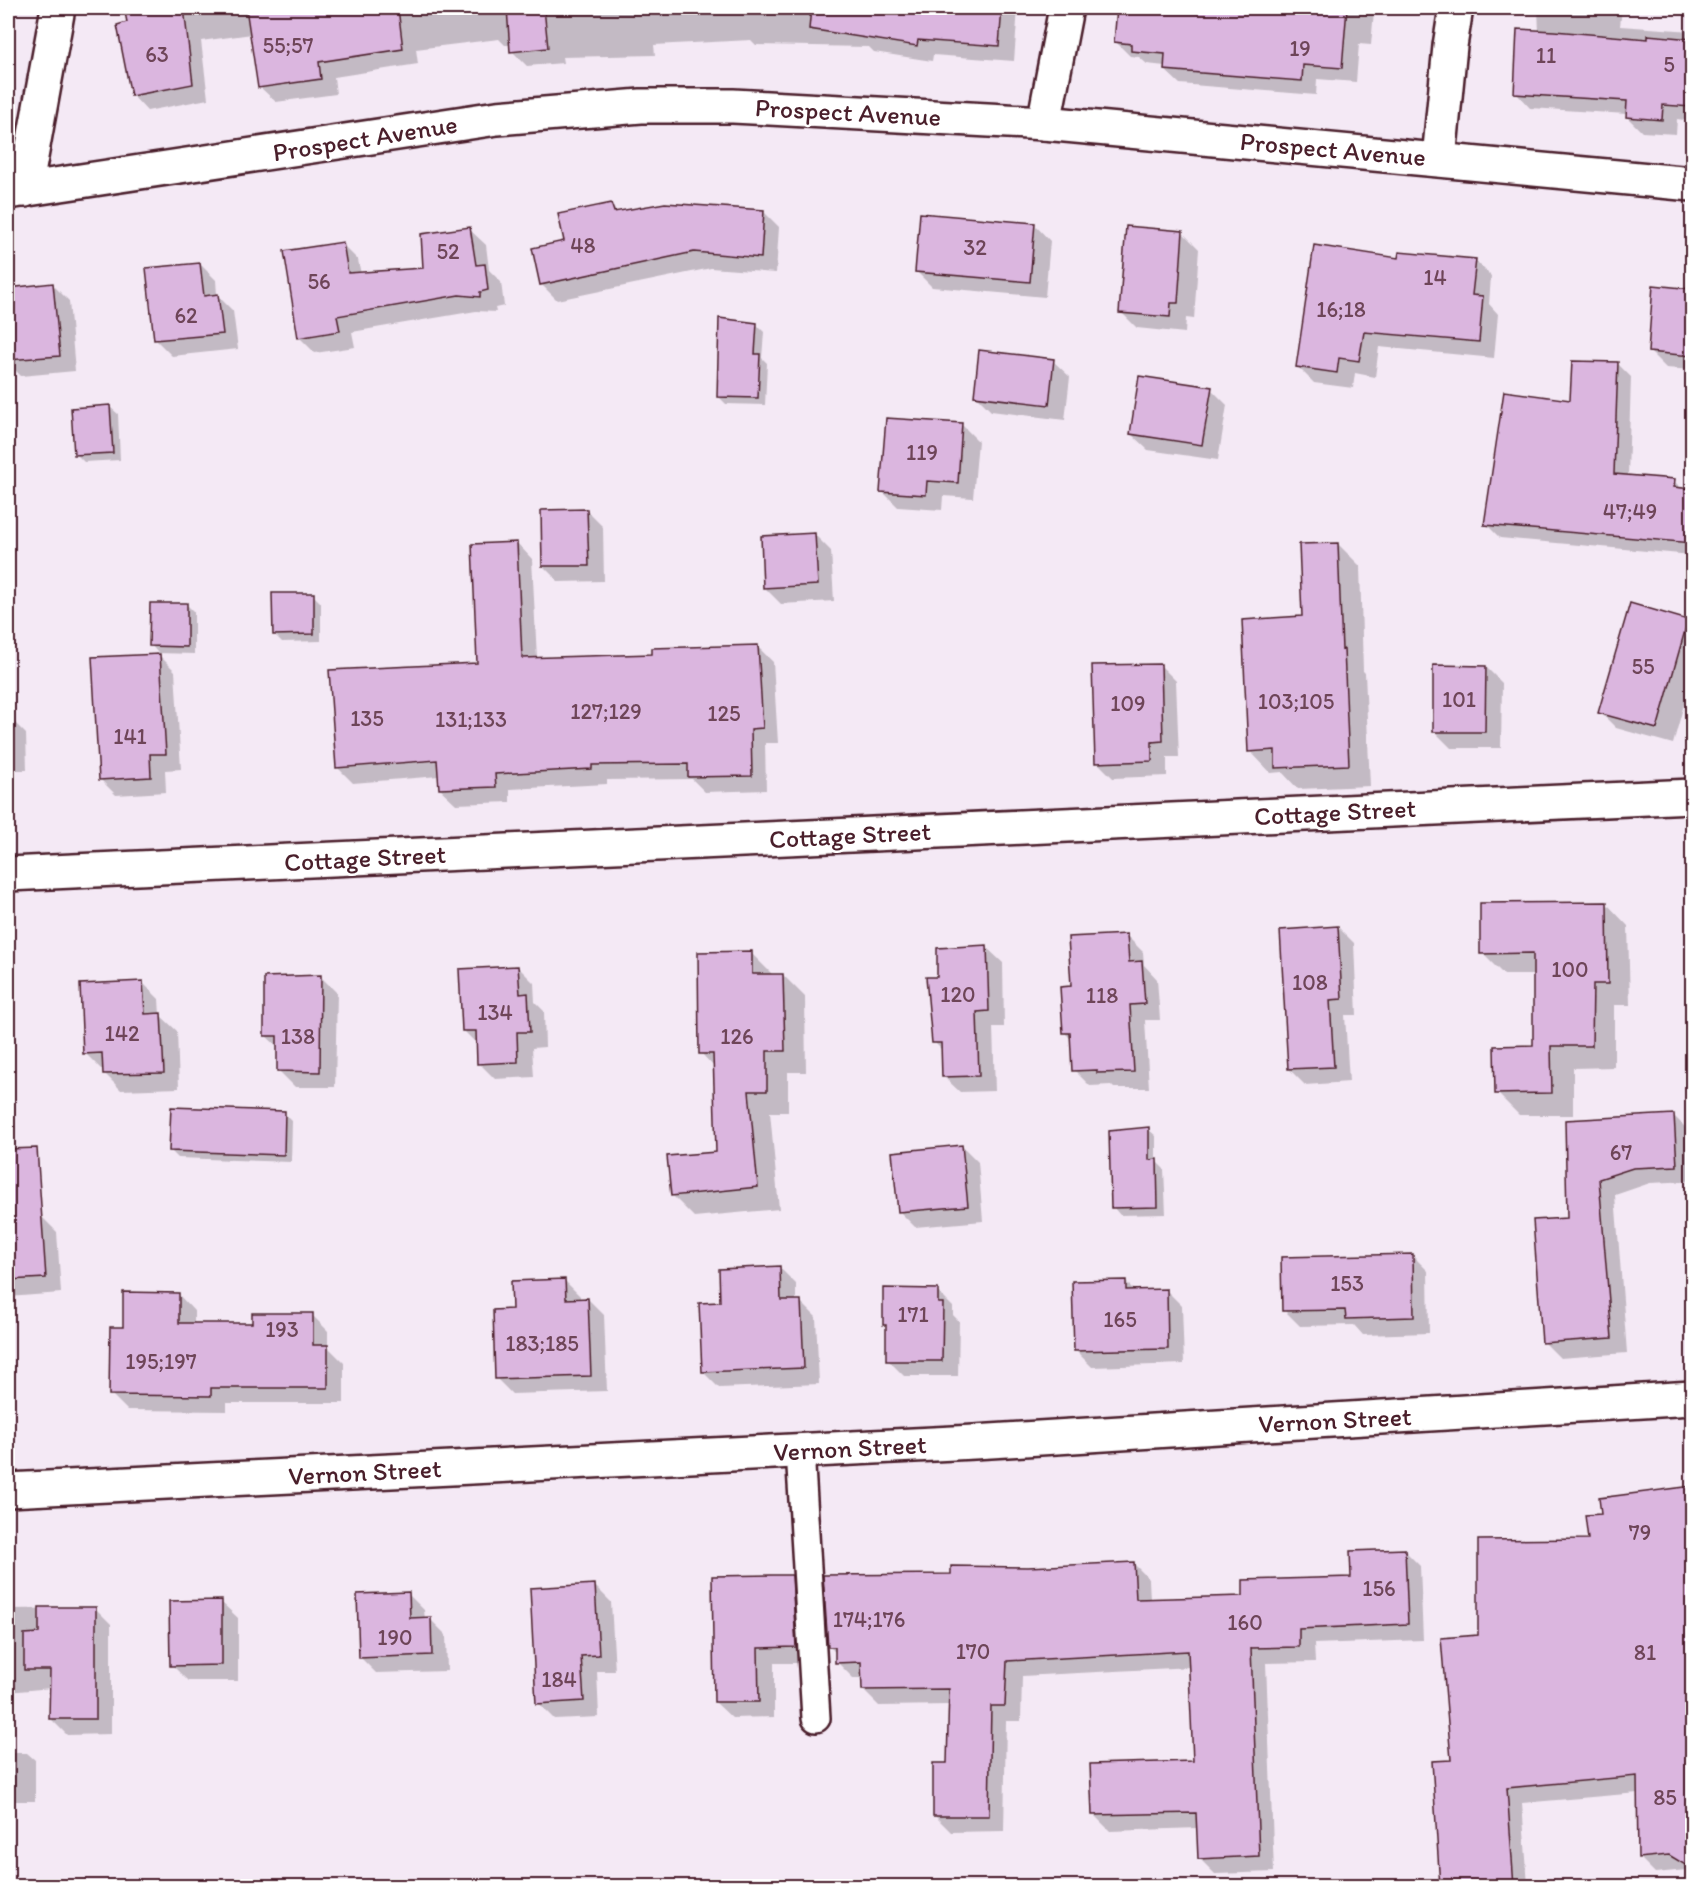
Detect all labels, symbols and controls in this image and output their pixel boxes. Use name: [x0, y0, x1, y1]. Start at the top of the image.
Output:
house number: 55;57: [262, 32, 314, 59]
house number: 19: [1289, 35, 1311, 62]
house number: 63: [145, 41, 169, 68]
house number: 11: [1536, 42, 1556, 69]
house number: 5: [1663, 51, 1675, 78]
street label: Prospect Avenue: [754, 91, 942, 133]
street label: Prospect Avenue: [270, 108, 460, 168]
street label: Prospect Avenue: [1239, 125, 1427, 173]
house number: 48: [570, 232, 596, 259]
house number: 32: [963, 234, 987, 261]
house number: 52: [436, 238, 460, 265]
house number: 14: [1423, 264, 1447, 291]
house number: 56: [307, 268, 331, 295]
house number: 16;18: [1316, 296, 1366, 323]
house number: 62: [174, 302, 198, 329]
house number: 119: [906, 439, 938, 466]
house number: 47;49: [1603, 498, 1657, 525]
house number: 55: [1631, 653, 1655, 680]
house number: 101: [1442, 686, 1476, 713]
house number: 103;105: [1258, 688, 1334, 715]
house number: 109: [1110, 690, 1146, 717]
house number: 127;129: [570, 698, 642, 725]
house number: 125: [707, 700, 741, 727]
house number: 135: [350, 705, 384, 732]
house number: 131;133: [435, 706, 507, 733]
house number: 141: [113, 723, 147, 750]
street label: Cottage Street: [1253, 792, 1417, 832]
street label: Cottage Street: [768, 815, 932, 855]
street label: Cottage Street: [283, 838, 447, 878]
house number: 100: [1551, 956, 1589, 983]
house number: 108: [1292, 969, 1328, 996]
house number: 120: [940, 981, 976, 1008]
house number: 118: [1086, 982, 1118, 1009]
house number: 134: [477, 999, 513, 1026]
house number: 142: [104, 1020, 140, 1047]
house number: 138: [281, 1023, 315, 1050]
house number: 126: [720, 1023, 754, 1050]
house number: 67: [1610, 1139, 1632, 1166]
house number: 153: [1330, 1270, 1364, 1297]
house number: 171: [897, 1301, 929, 1328]
house number: 165: [1103, 1306, 1137, 1333]
house number: 193: [265, 1316, 299, 1343]
house number: 183;185: [505, 1330, 579, 1357]
house number: 195;197: [125, 1348, 197, 1375]
street label: Vernon Street: [1258, 1400, 1413, 1440]
street label: Vernon Street: [773, 1428, 928, 1468]
street label: Vernon Street: [288, 1452, 443, 1492]
house number: 79: [1629, 1519, 1651, 1546]
house number: 156: [1362, 1575, 1396, 1602]
house number: 174;176: [833, 1606, 905, 1633]
house number: 160: [1227, 1609, 1263, 1636]
house number: 190: [377, 1624, 413, 1651]
house number: 170: [956, 1638, 990, 1665]
house number: 81: [1634, 1639, 1656, 1666]
house number: 184: [541, 1666, 577, 1693]
house number: 85: [1653, 1784, 1677, 1811]

